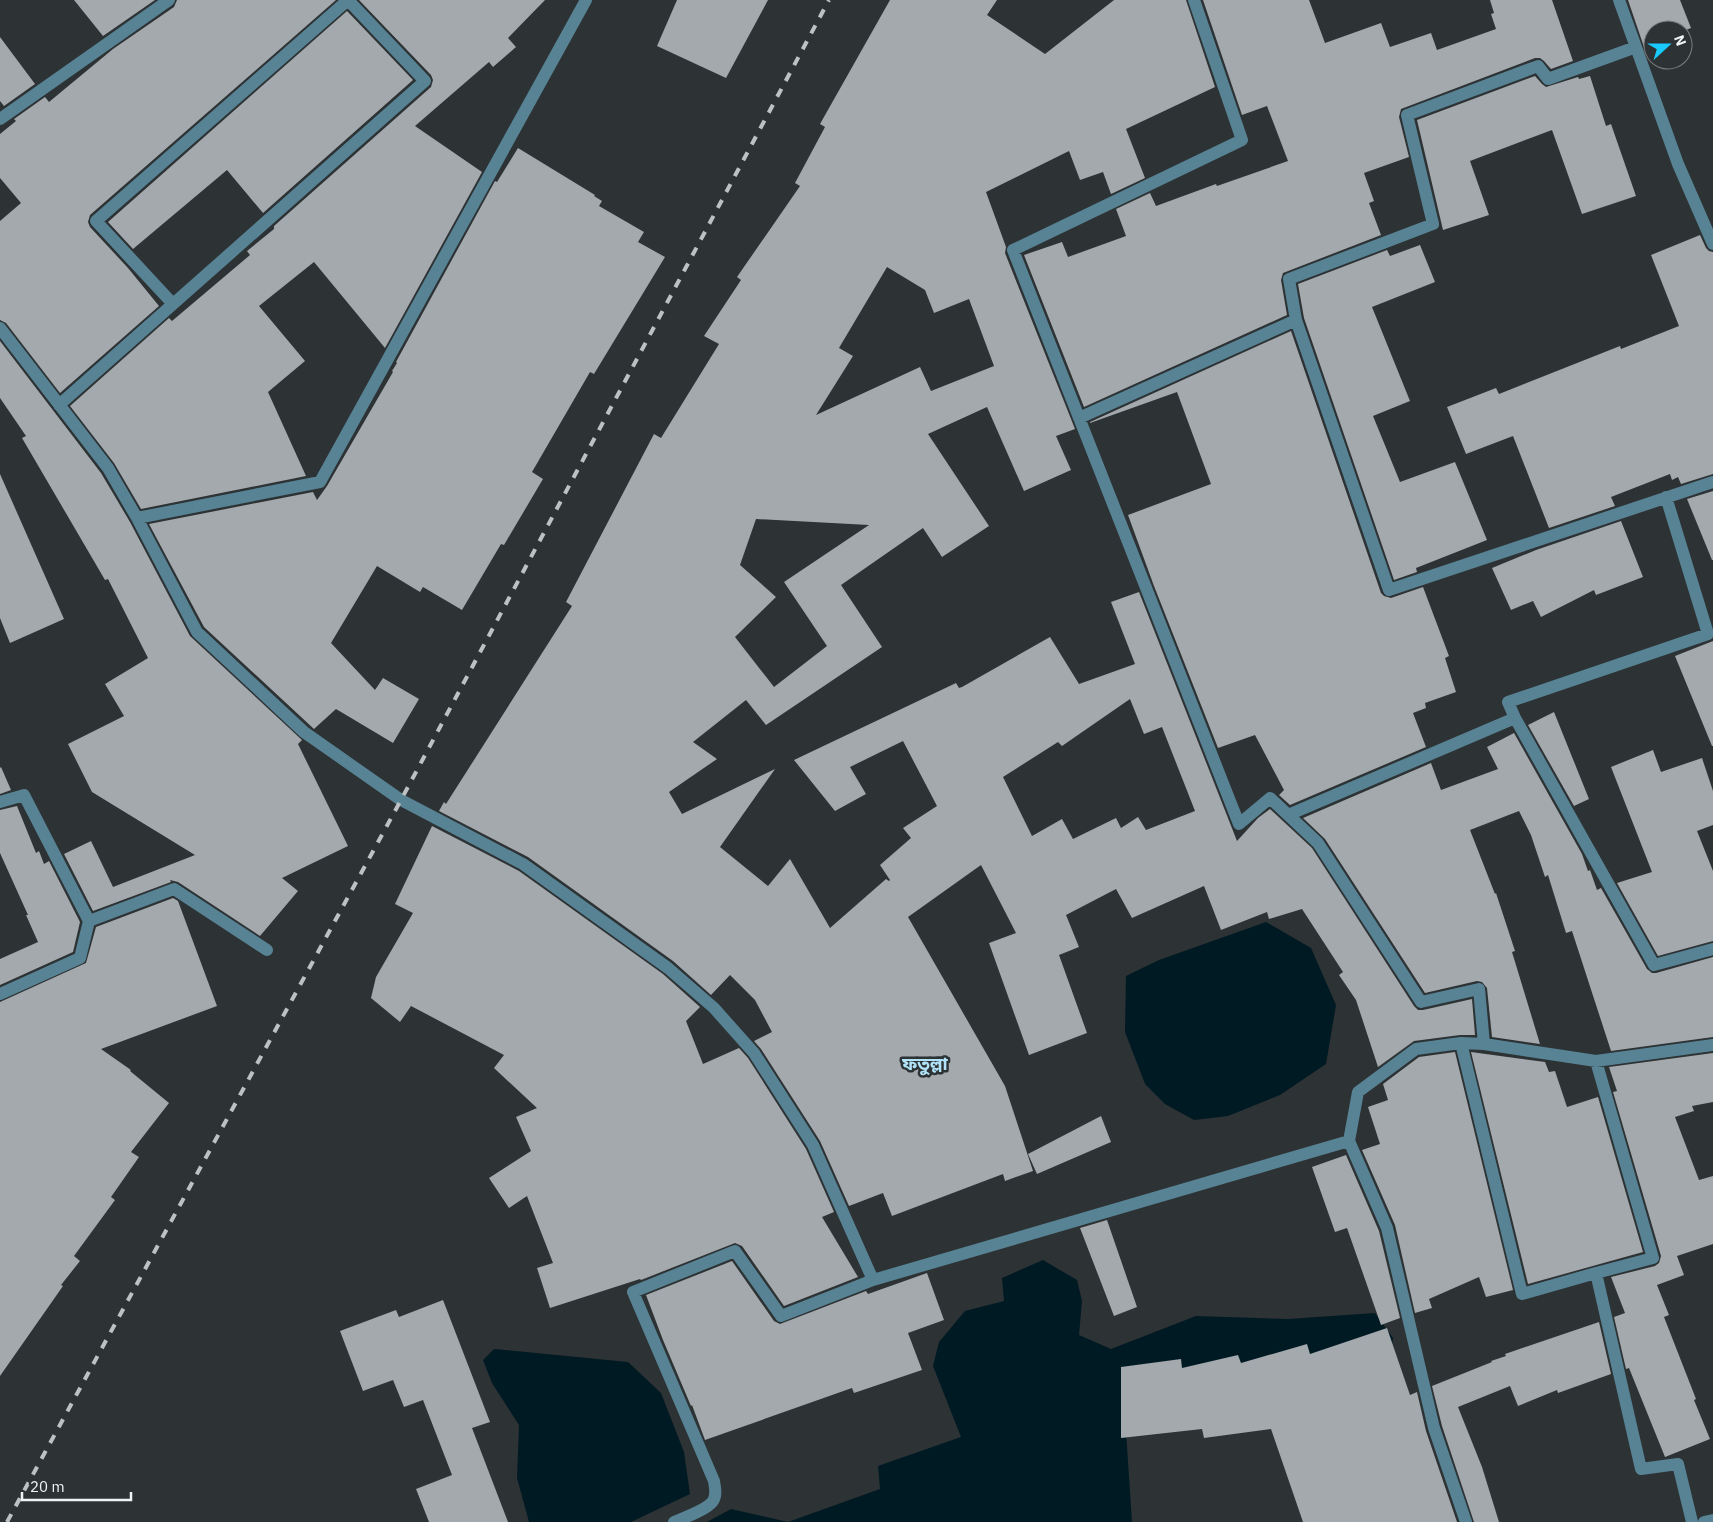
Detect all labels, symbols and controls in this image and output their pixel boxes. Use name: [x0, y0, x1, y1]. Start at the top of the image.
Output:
north arrow: [1643, 20, 1693, 70]
text: N: [1670, 32, 1690, 48]
district label: ফতুল্লা: [901, 1052, 949, 1076]
scale bar: [22, 1470, 131, 1502]
text: 20 m: [30, 1477, 65, 1496]

